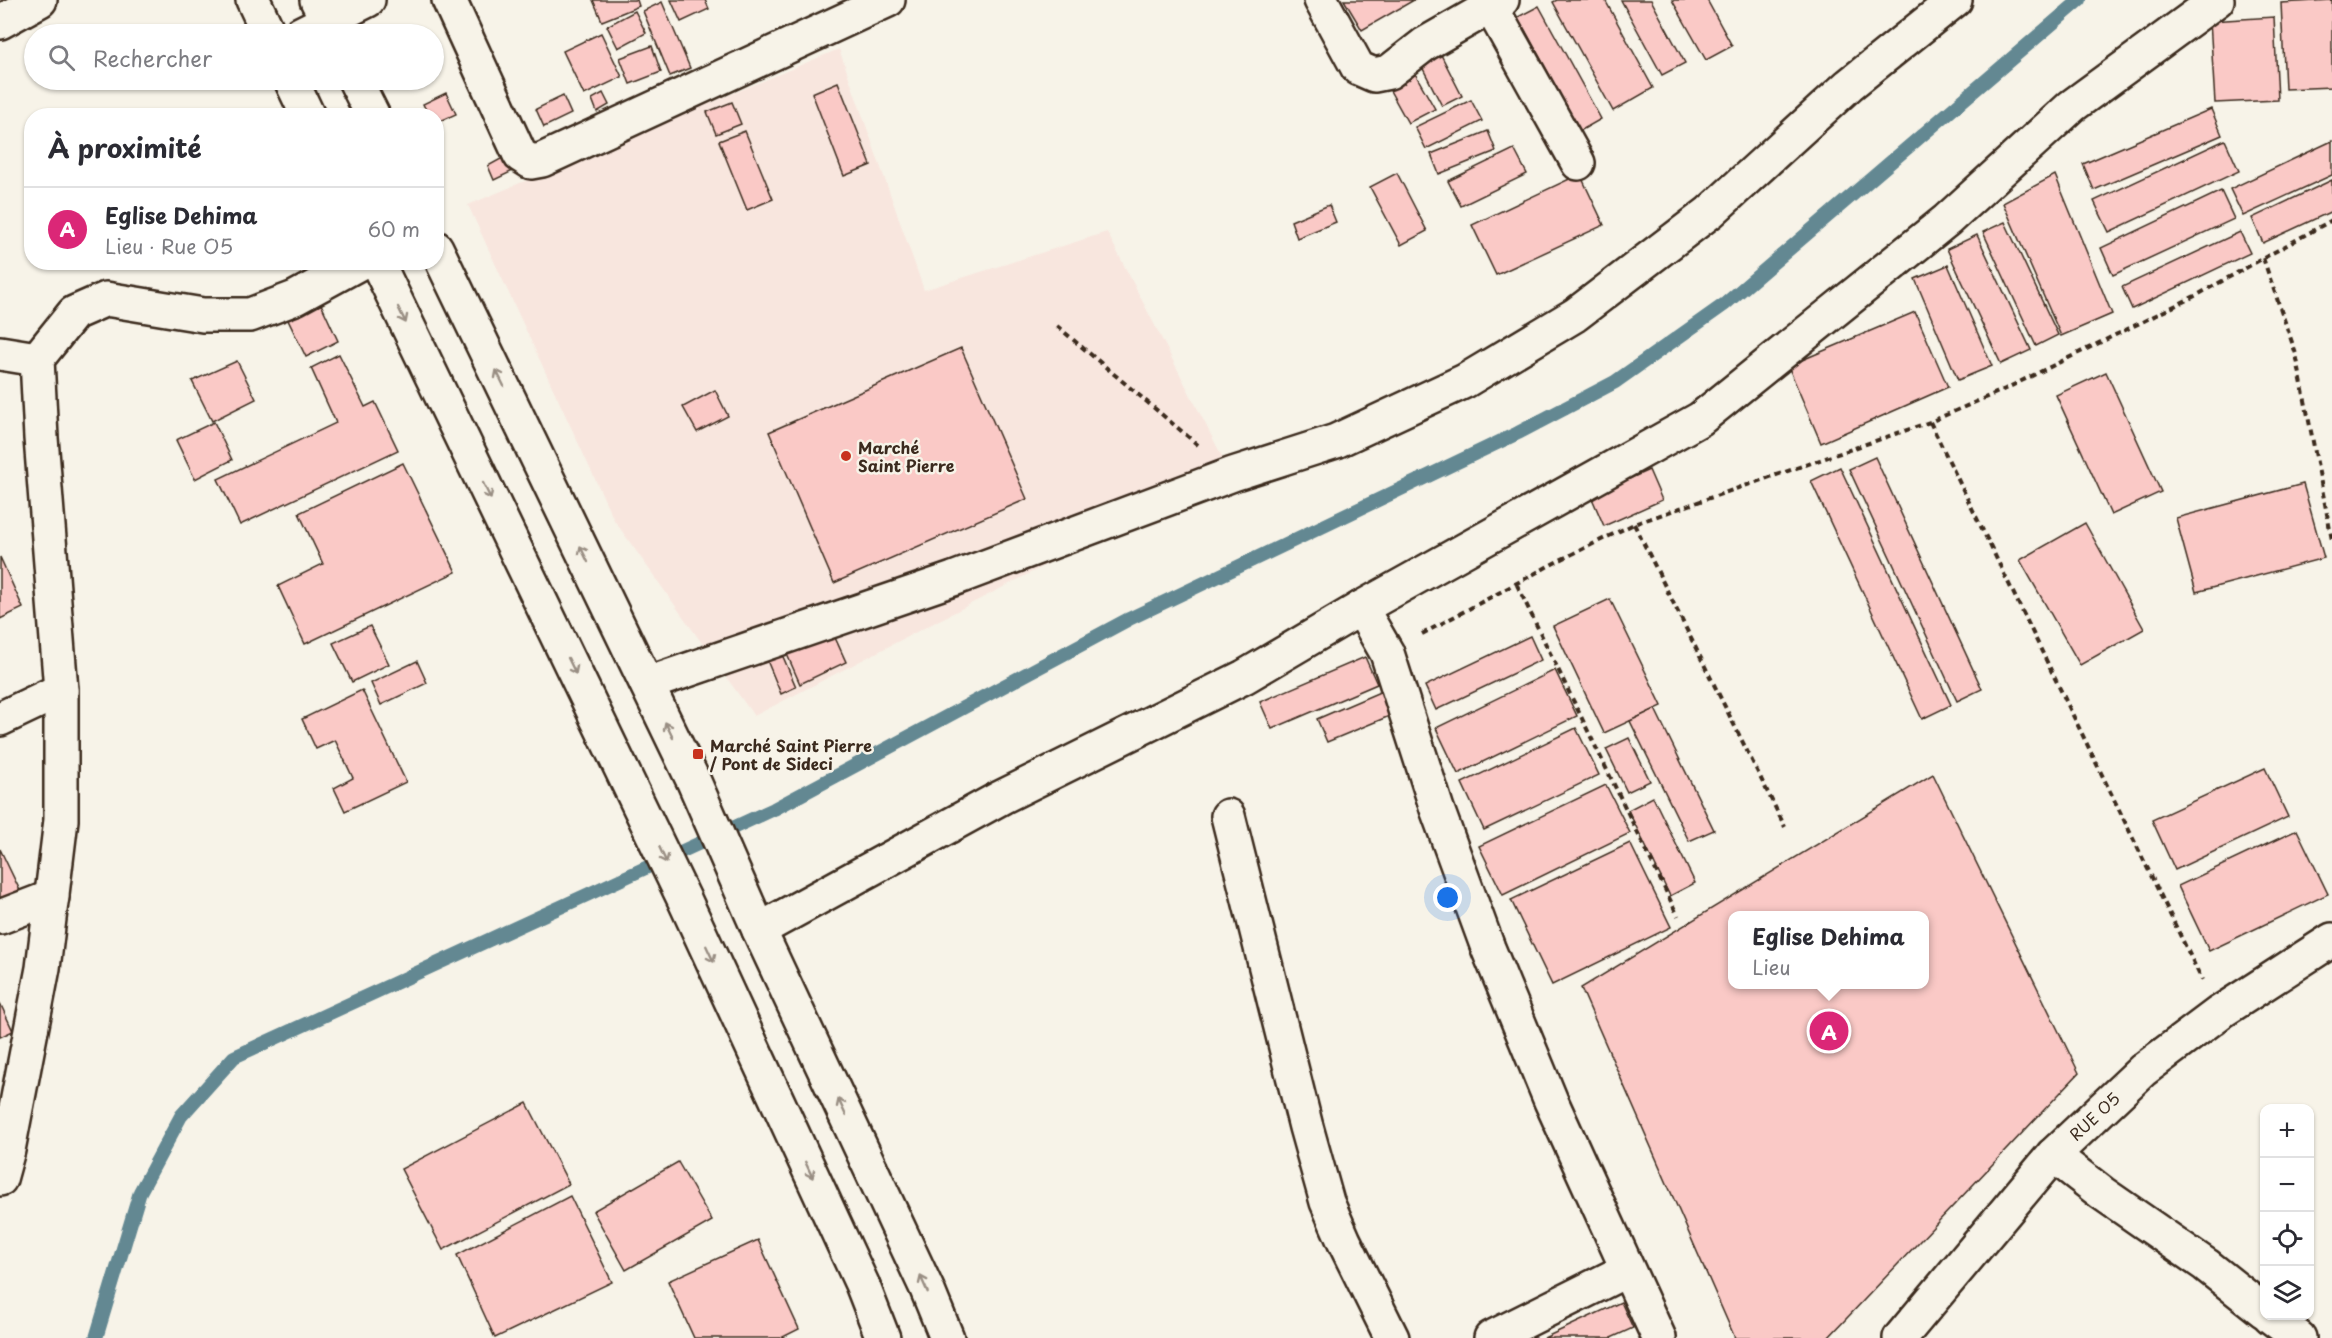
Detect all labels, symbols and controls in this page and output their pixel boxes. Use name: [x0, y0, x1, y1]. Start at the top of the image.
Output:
search box: [24, 24, 444, 90]
icon: search: [45, 41, 78, 74]
text: Rechercher: [93, 41, 212, 74]
text: À proximité: [48, 128, 202, 167]
text: Eglise Dehima: [105, 198, 258, 231]
text: A: [60, 214, 75, 244]
text: 60 m: [368, 214, 420, 244]
text: Lieu · Rue O5: [105, 231, 233, 261]
one-way arrow: [397, 306, 409, 324]
one-way arrow: [493, 370, 505, 388]
place label: Marché Saint Pierre: [858, 435, 955, 477]
marker: Marché Saint Pierre: [839, 449, 853, 463]
one-way arrow: [482, 481, 494, 499]
one-way arrow: [578, 545, 590, 563]
one-way arrow: [567, 657, 579, 675]
one-way arrow: [663, 721, 675, 739]
place label: Marché Saint Pierre / Pont de Sideci: [709, 733, 872, 775]
marker: Marché Saint Pierre / Pont de Sideci: [691, 747, 705, 761]
one-way arrow: [658, 845, 670, 863]
your location: [1433, 883, 1462, 912]
popup: [1728, 911, 1929, 989]
text: Eglise Dehima: [1752, 919, 1905, 952]
one-way arrow: [704, 945, 716, 963]
text: Lieu: [1752, 952, 1790, 982]
pin: A: [1810, 1008, 1848, 1054]
street label: RUE O5: [2063, 1086, 2125, 1146]
one-way arrow: [835, 1099, 847, 1117]
map controls: [2260, 1104, 2314, 1320]
button: +: [2260, 1104, 2314, 1158]
button: −: [2260, 1158, 2314, 1212]
one-way arrow: [803, 1160, 815, 1178]
button: locate: [2260, 1212, 2314, 1266]
button: layers: [2260, 1266, 2314, 1320]
one-way arrow: [918, 1275, 929, 1293]

